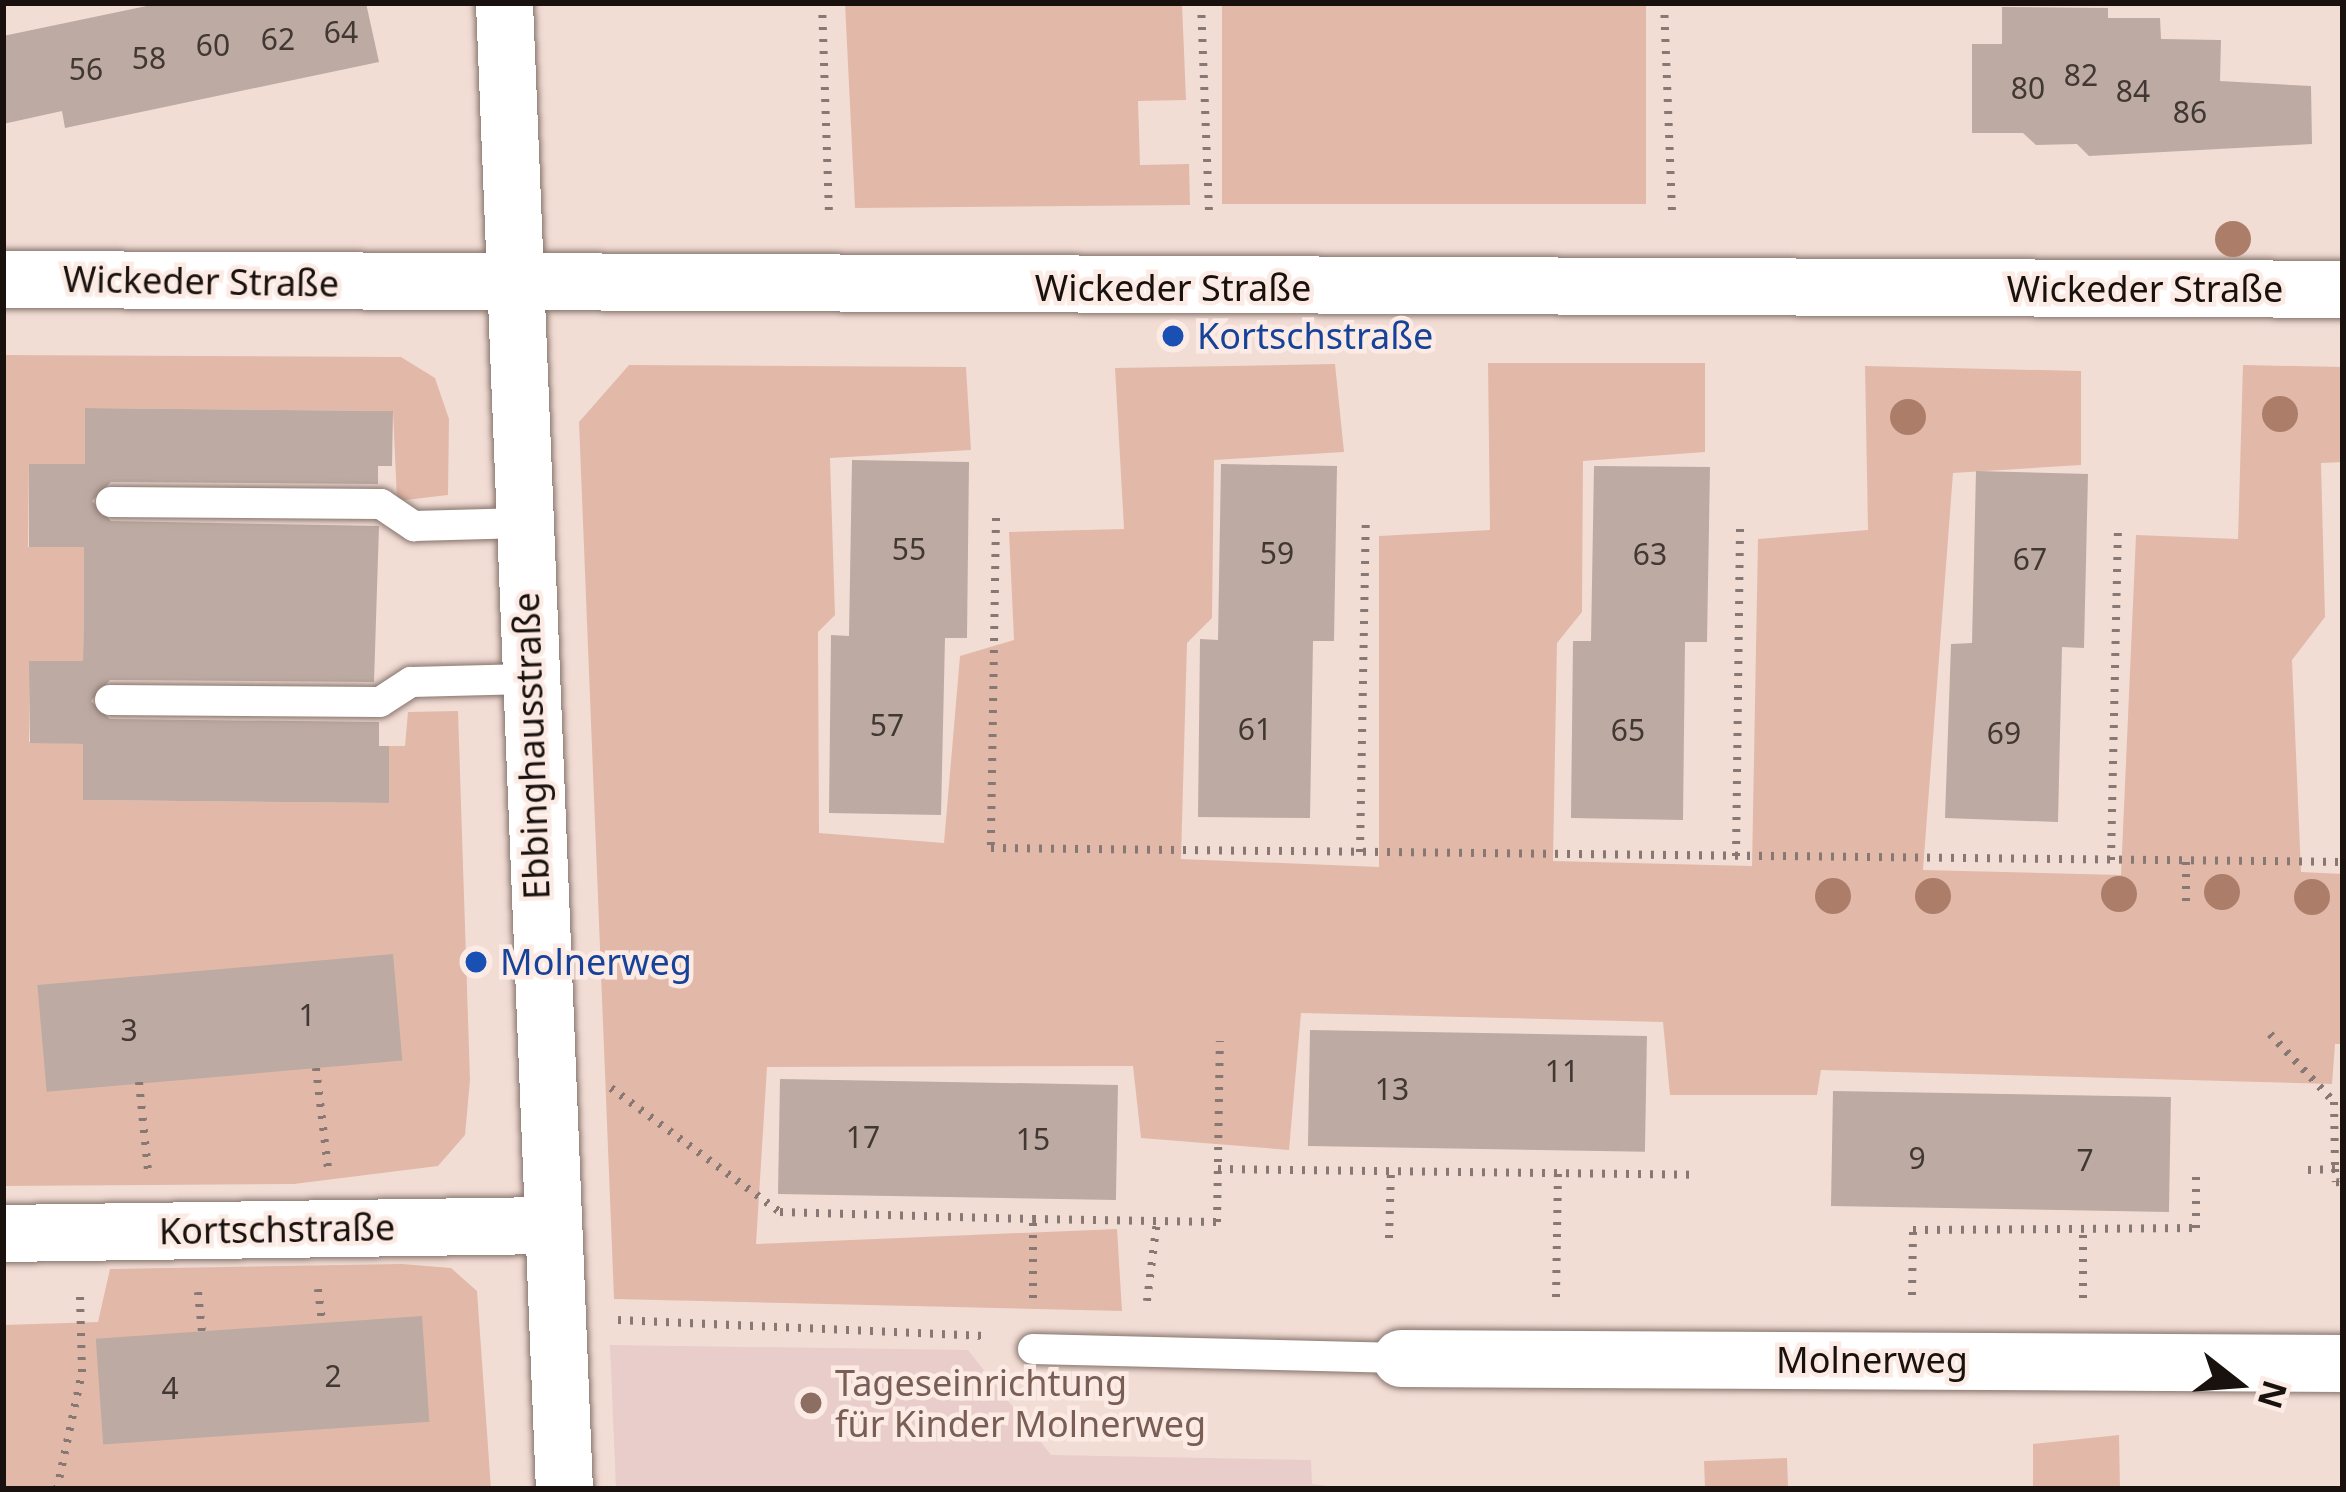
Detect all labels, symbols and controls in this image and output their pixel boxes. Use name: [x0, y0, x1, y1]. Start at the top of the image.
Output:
house number: 64: [324, 14, 358, 50]
house number: 62: [261, 21, 295, 57]
house number: 60: [196, 27, 230, 63]
house number: 58: [132, 40, 166, 76]
house number: 56: [69, 51, 103, 87]
house number: 82: [2064, 57, 2098, 93]
house number: 80: [2011, 70, 2045, 106]
house number: 84: [2116, 73, 2150, 109]
house number: 86: [2173, 94, 2207, 130]
street label: Wickeder Straße: [62, 257, 340, 305]
street label: Wickeder Straße: [1035, 266, 1311, 310]
street label: Wickeder Straße: [2007, 267, 2283, 311]
place label: Kortschstraße: [1197, 314, 1433, 358]
marker: Kortschstraße: [1160, 323, 1186, 349]
house number: 55: [892, 531, 926, 567]
house number: 59: [1260, 535, 1294, 571]
house number: 63: [1633, 536, 1667, 572]
house number: 67: [2013, 541, 2047, 577]
street label: Ebbinghausstraße: [504, 592, 558, 900]
house number: 57: [870, 707, 904, 743]
house number: 61: [1238, 711, 1272, 747]
house number: 65: [1611, 712, 1645, 748]
house number: 69: [1987, 715, 2021, 751]
place label: Molnerweg: [500, 940, 692, 984]
marker: Molnerweg: [463, 949, 489, 975]
house number: 1: [298, 997, 316, 1033]
house number: 3: [120, 1012, 138, 1048]
house number: 11: [1545, 1053, 1579, 1089]
house number: 13: [1375, 1071, 1409, 1107]
house number: 17: [846, 1119, 880, 1155]
house number: 15: [1016, 1121, 1050, 1157]
house number: 9: [1908, 1140, 1926, 1176]
house number: 7: [2076, 1142, 2094, 1178]
street label: Kortschstraße: [158, 1205, 396, 1253]
north arrow: [2178, 1324, 2298, 1444]
street label: Molnerweg: [1776, 1338, 1968, 1382]
house number: 2: [324, 1358, 342, 1394]
place label: Tageseinrichtung für Kinder Molnerweg: [835, 1360, 1206, 1445]
house number: 4: [161, 1370, 179, 1406]
text: N: [2247, 1375, 2298, 1414]
marker: Tageseinrichtung für Kinder Molnerweg: [798, 1390, 824, 1416]

